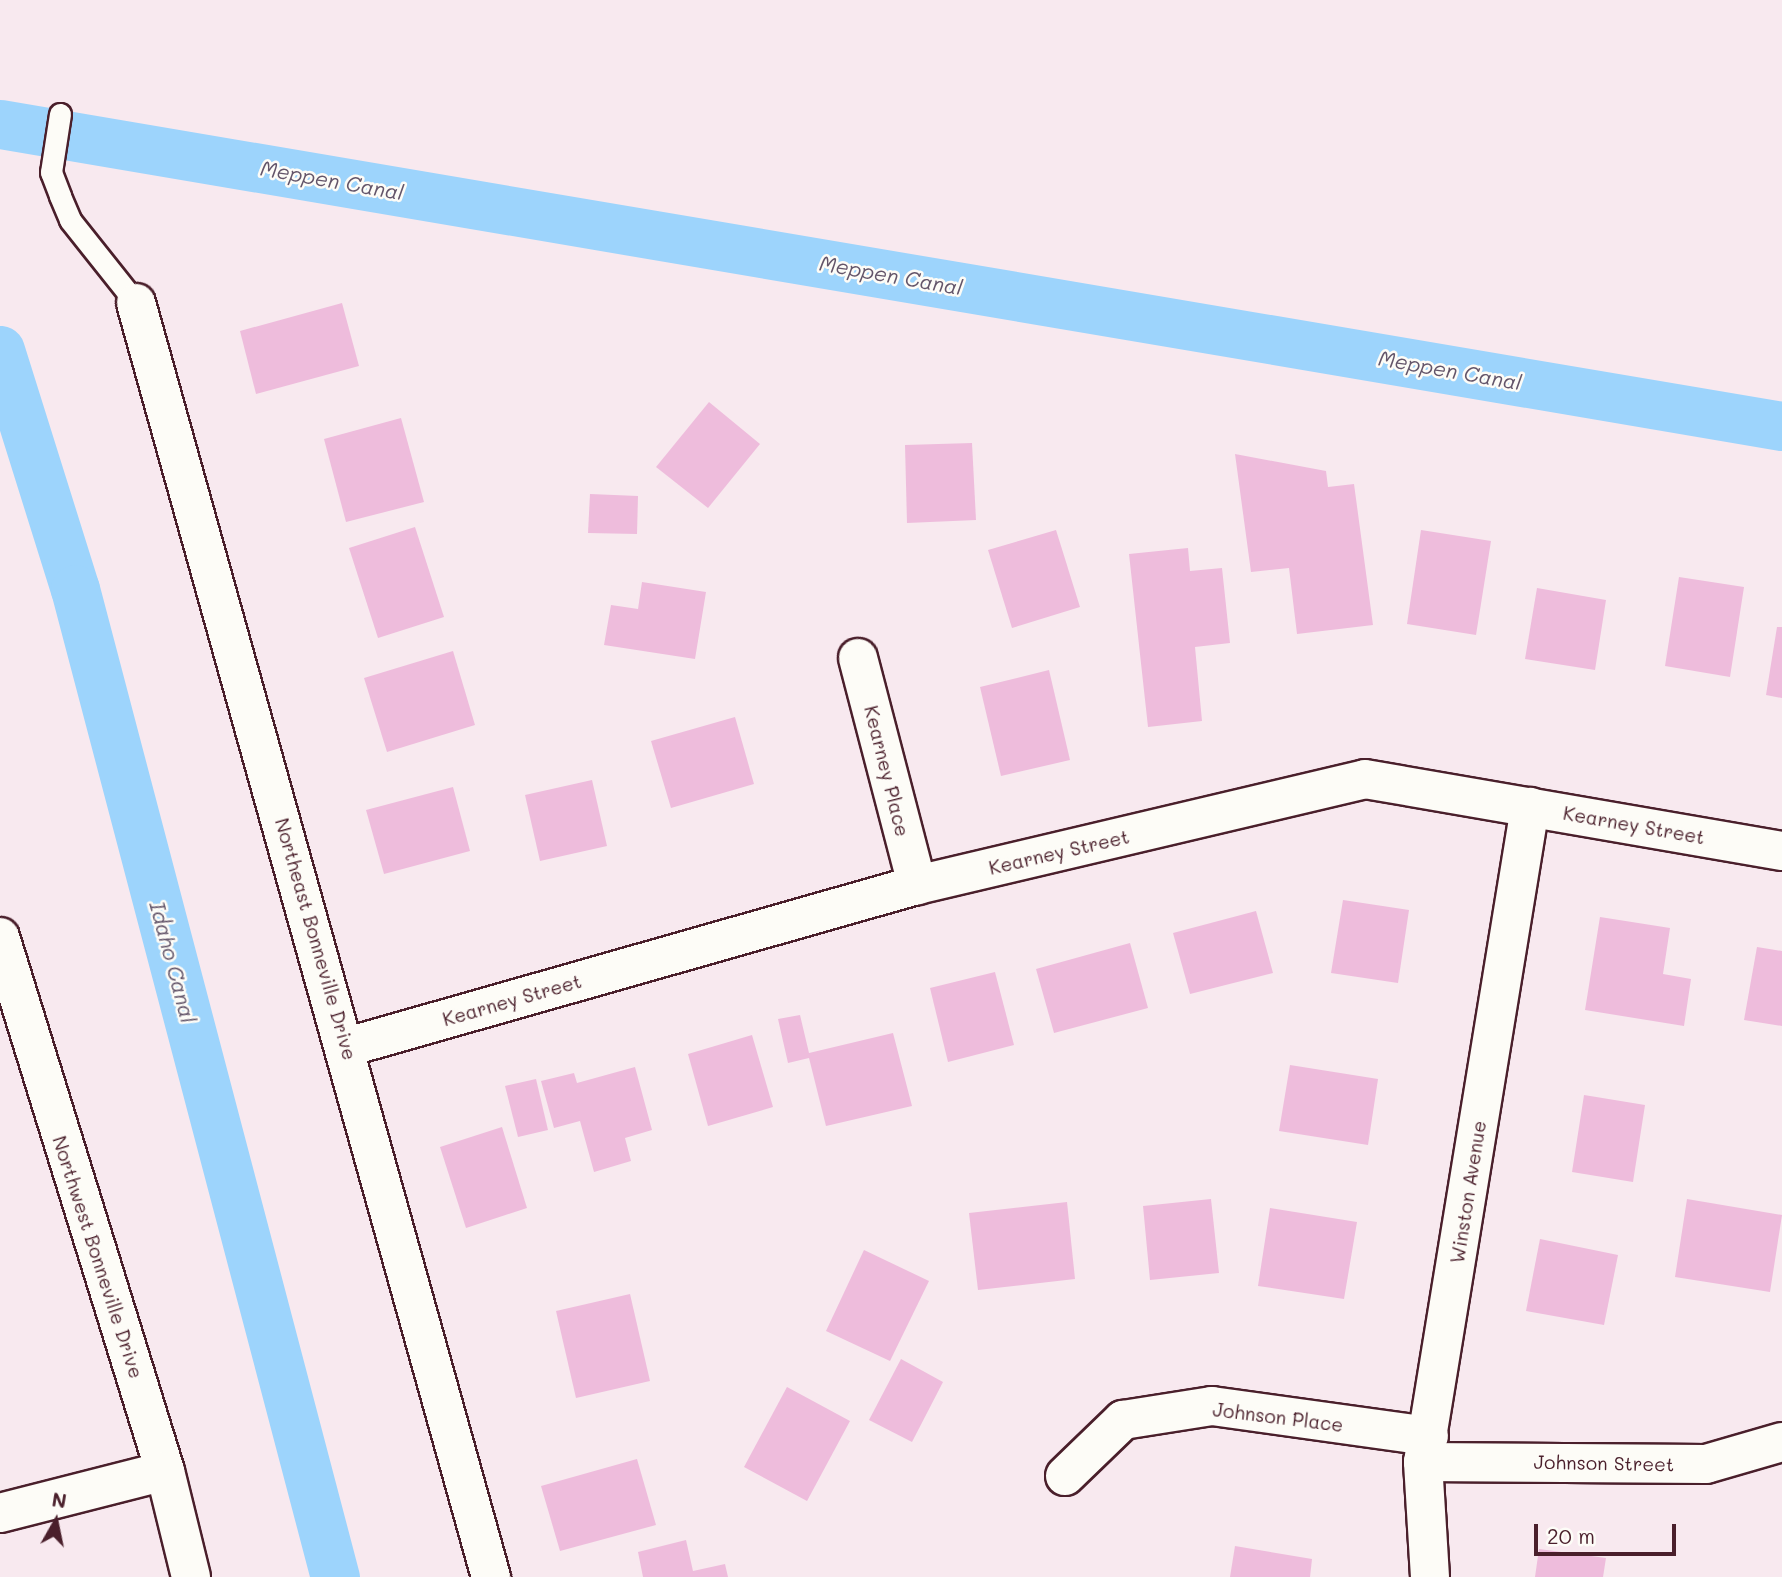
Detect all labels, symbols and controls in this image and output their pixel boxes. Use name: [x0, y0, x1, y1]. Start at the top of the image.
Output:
water label: Meppen Canal: [258, 155, 406, 205]
water label: Meppen Canal: [817, 250, 965, 300]
water label: Meppen Canal: [1376, 345, 1524, 395]
street label: Kearney Place: [860, 703, 914, 839]
street label: Kearney Street: [1561, 801, 1707, 849]
street label: Northeast Bonneville Drive: [271, 815, 361, 1063]
street label: Kearney Street: [987, 825, 1131, 879]
water label: Idaho Canal: [145, 899, 201, 1025]
street label: Kearney Street: [440, 969, 584, 1031]
street label: Winston Avenue: [1445, 1119, 1491, 1265]
street label: Northwest Bonneville Drive: [48, 1133, 148, 1381]
street label: Johnson Place: [1212, 1398, 1344, 1436]
street label: Johnson Street: [1534, 1450, 1674, 1476]
north arrow: [21, 1486, 91, 1556]
text: N: [50, 1486, 68, 1513]
scale bar: [1537, 1510, 1679, 1554]
text: 20 m: [1547, 1522, 1595, 1549]

